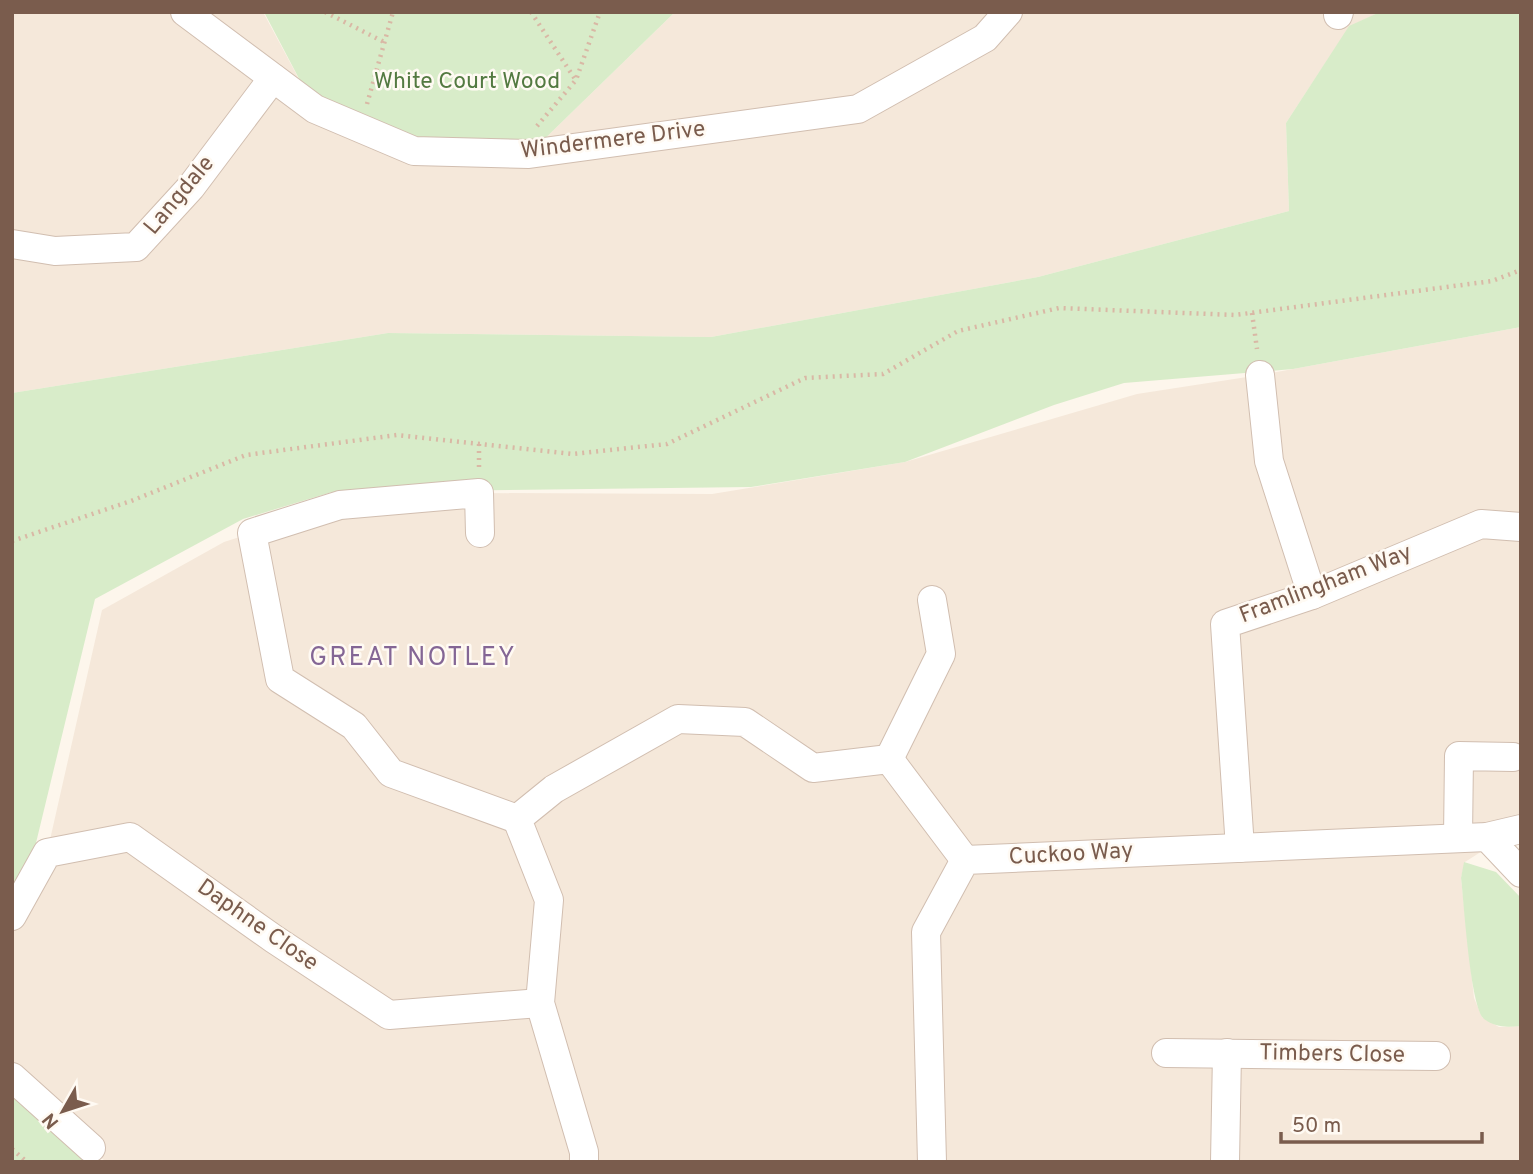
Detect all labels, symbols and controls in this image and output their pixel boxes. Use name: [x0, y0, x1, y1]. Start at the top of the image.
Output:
park label: White Court Wood: [374, 68, 560, 97]
street label: Windermere Drive: [519, 115, 707, 167]
street label: Langdale: [138, 150, 222, 242]
street label: Framlingham Way: [1236, 539, 1416, 631]
district label: GREAT NOTLEY: [309, 642, 517, 675]
street label: Cuckoo Way: [1008, 837, 1134, 873]
street label: Daphne Close: [191, 874, 323, 978]
street label: Timbers Close: [1259, 1039, 1405, 1071]
north arrow: [28, 1076, 98, 1146]
scale bar: [1281, 1100, 1482, 1144]
text: N: [38, 1108, 65, 1133]
text: 50 m: [1292, 1113, 1341, 1140]

